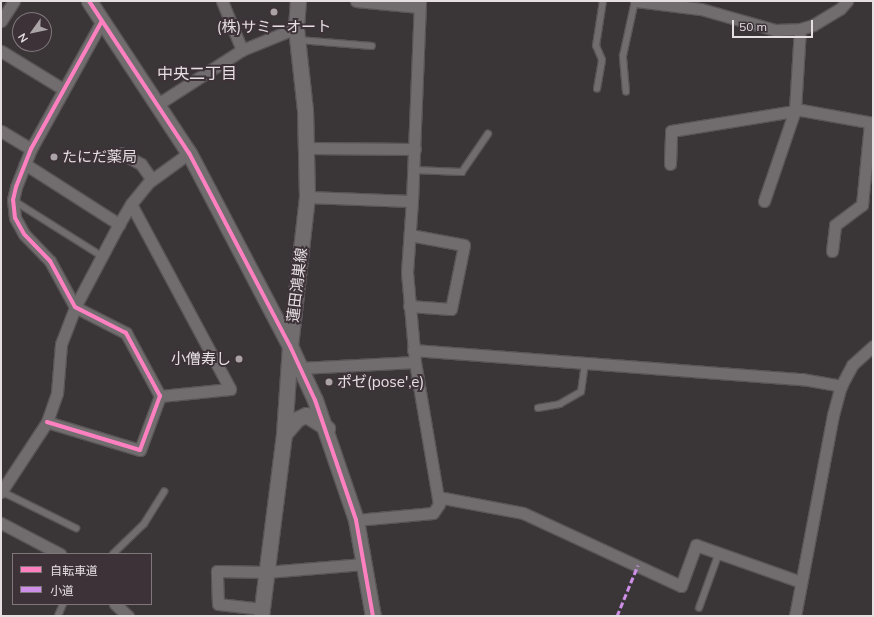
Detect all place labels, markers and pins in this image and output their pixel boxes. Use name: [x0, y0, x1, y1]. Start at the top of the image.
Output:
marker: (株)サミーオート: [269, 7, 279, 17]
place label: (株)サミーオート: [217, 18, 331, 36]
place label: たにだ薬局: [62, 148, 137, 166]
marker: たにだ薬局: [49, 152, 59, 162]
place label: 小僧寿し: [171, 350, 231, 368]
marker: 小僧寿し: [234, 354, 244, 364]
place label: ポゼ(pose',e): [337, 373, 424, 391]
marker: ポゼ(pose',e): [324, 377, 334, 387]

